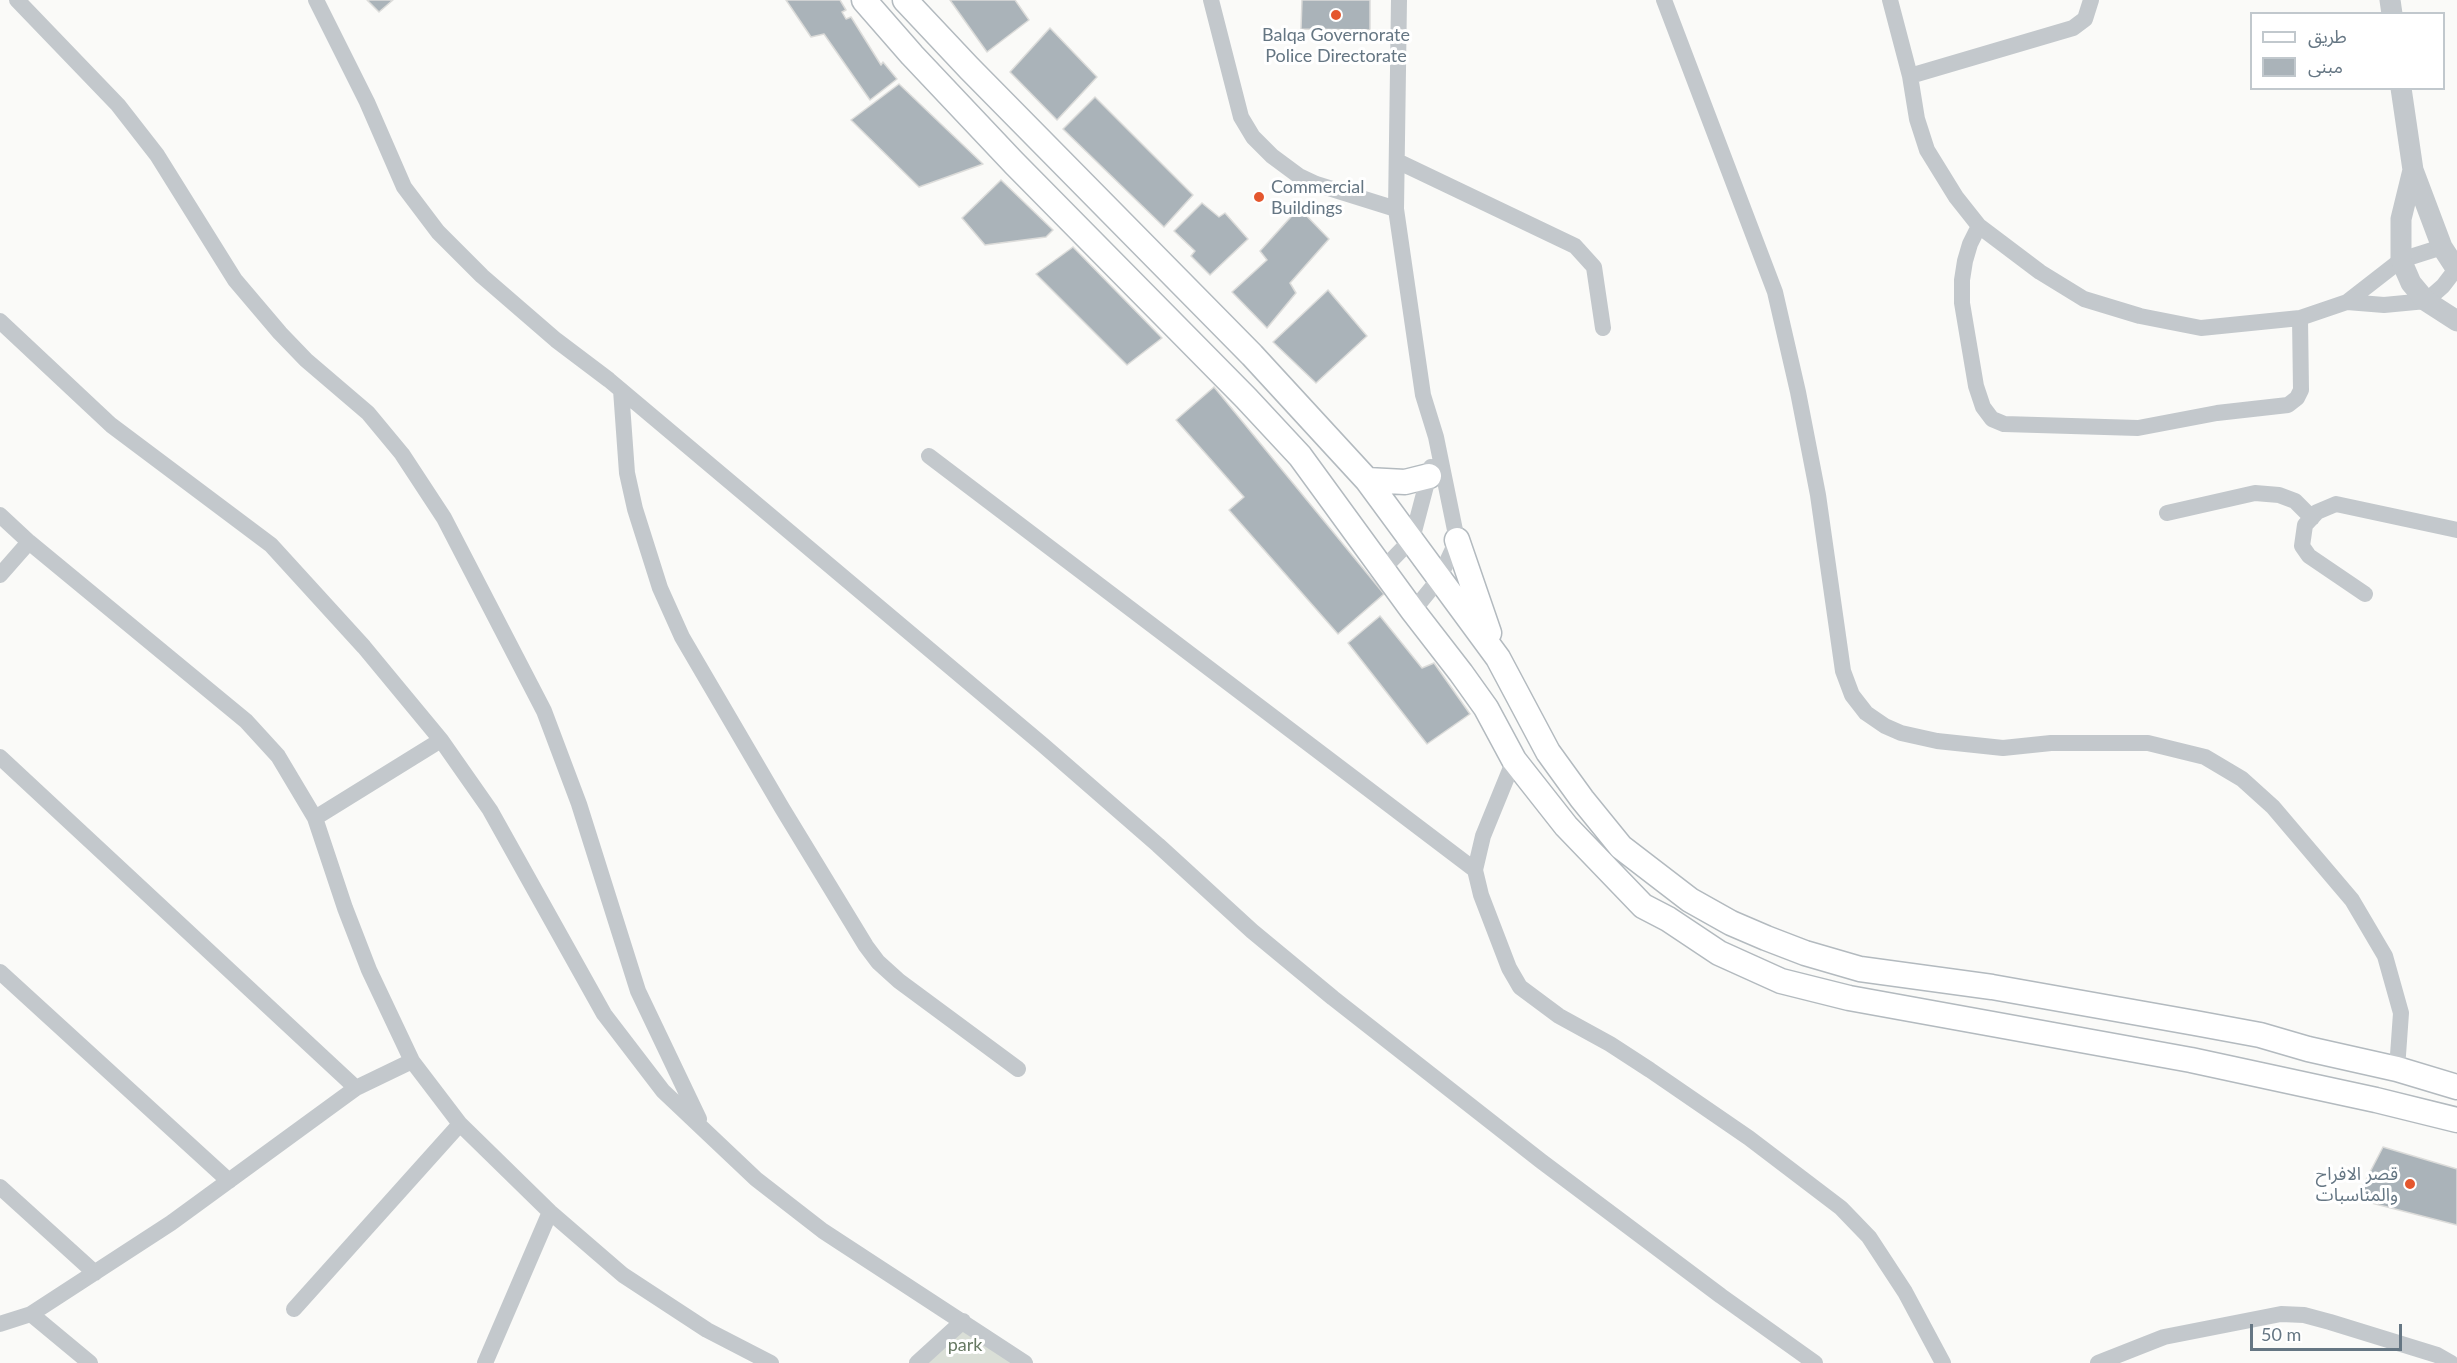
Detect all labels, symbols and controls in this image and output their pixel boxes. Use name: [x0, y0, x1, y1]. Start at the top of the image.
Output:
marker: Balqa Governorate Police Directorate: [1329, 8, 1343, 22]
legend: [2250, 12, 2445, 90]
place label: Balqa Governorate Police Directorate: [1262, 24, 1410, 66]
text: طريق: [2308, 25, 2347, 47]
text: مبنى: [2308, 55, 2343, 77]
place label: Commercial Buildings: [1271, 176, 1364, 219]
marker: Commercial Buildings: [1252, 190, 1266, 204]
place label: قصر الافراح والمناسبات: [2316, 1163, 2398, 1206]
marker: قصر الافراح والمناسبات: [2403, 1177, 2417, 1191]
scale bar: [2253, 1312, 2404, 1350]
text: 50 m: [2261, 1323, 2301, 1345]
park label: park: [948, 1334, 982, 1356]

